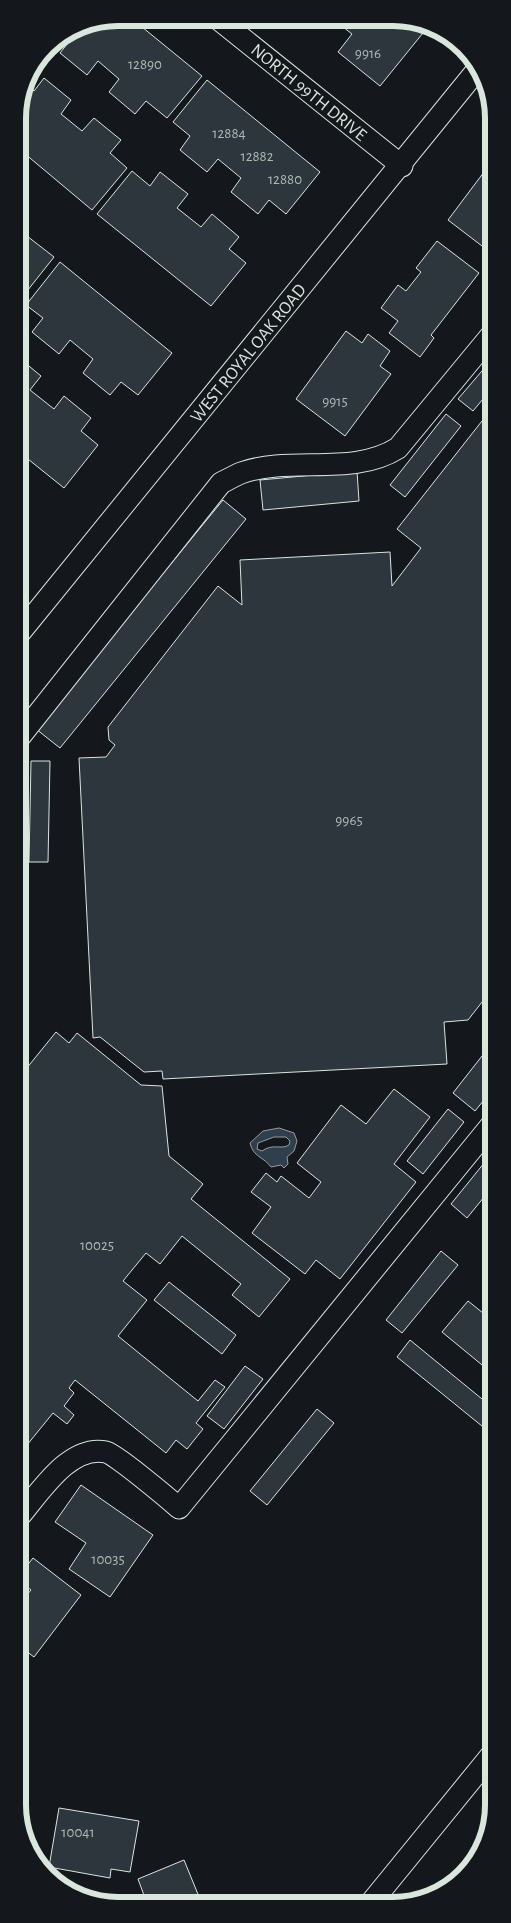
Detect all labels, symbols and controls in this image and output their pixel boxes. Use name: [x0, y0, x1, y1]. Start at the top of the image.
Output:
street label: NORTH 99TH DRIVE: [247, 41, 370, 145]
house number: 9916: [355, 46, 381, 61]
house number: 12890: [128, 57, 162, 72]
house number: 12884: [212, 126, 246, 141]
house number: 12882: [240, 149, 274, 164]
house number: 12880: [268, 172, 302, 187]
street label: WEST ROYAL OAK ROAD: [188, 281, 310, 426]
house number: 9915: [322, 394, 348, 409]
house number: 9965: [335, 813, 363, 828]
house number: 10025: [80, 1238, 114, 1253]
house number: 10035: [91, 1552, 125, 1567]
house number: 10041: [61, 1825, 95, 1840]

